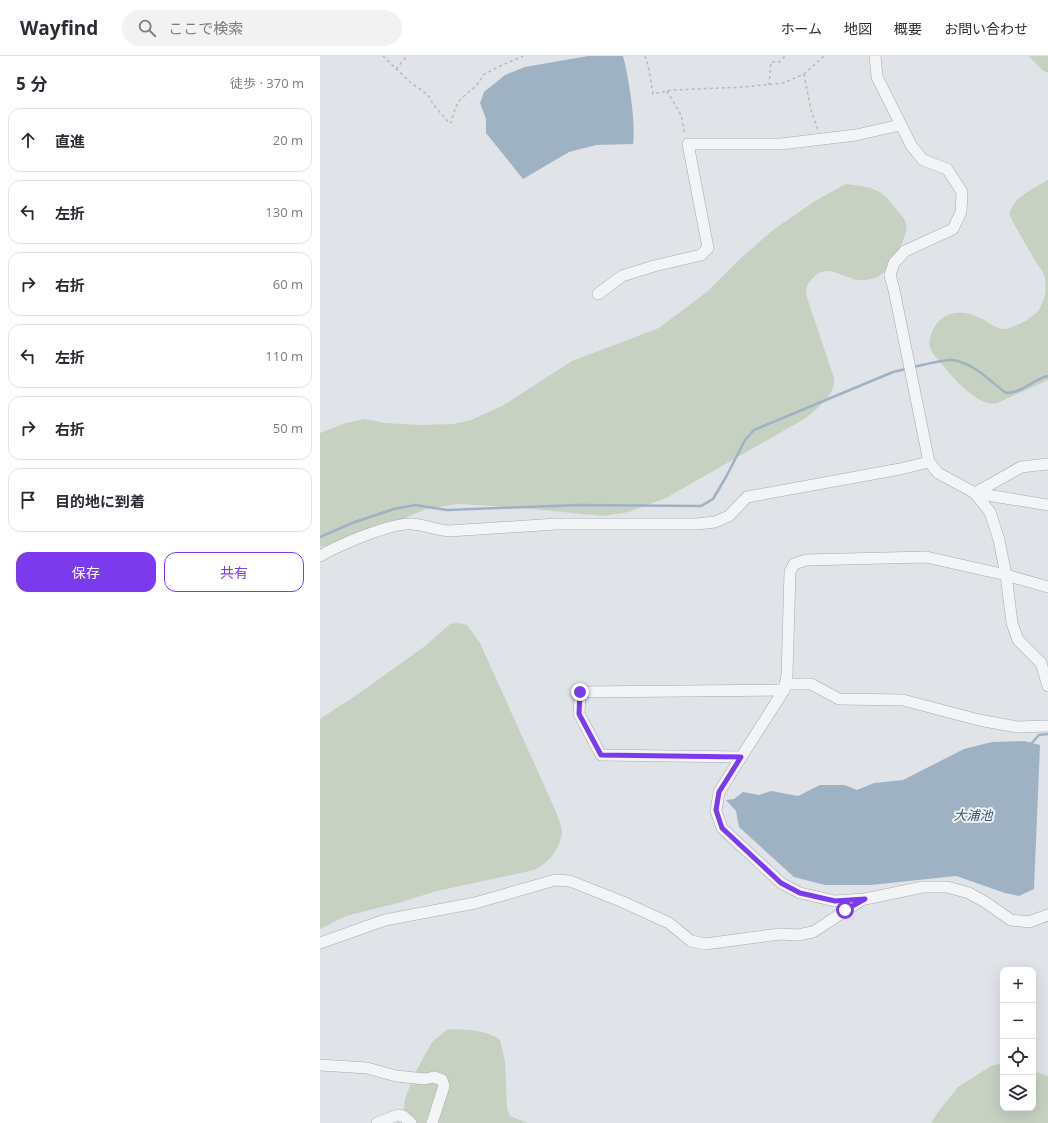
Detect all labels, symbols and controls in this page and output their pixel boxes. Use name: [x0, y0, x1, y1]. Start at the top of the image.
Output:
search box: [122, 10, 402, 46]
text: Wayfind: [20, 15, 98, 41]
icon: search: [136, 17, 158, 39]
text: ここで検索: [168, 18, 243, 38]
text: ホーム: [780, 19, 822, 38]
text: 地図: [844, 19, 872, 38]
text: 概要: [894, 19, 922, 38]
text: お問い合わせ: [944, 19, 1028, 38]
text: 5 分: [16, 72, 47, 95]
text: 徒歩 · 370 m: [230, 74, 304, 92]
icon: ahead: [17, 129, 39, 151]
text: 直進: [55, 131, 85, 151]
text: 20 m: [273, 131, 303, 149]
icon: left: [17, 201, 39, 223]
text: 左折: [55, 203, 85, 223]
text: 130 m: [265, 203, 303, 221]
icon: right: [17, 273, 39, 295]
text: 右折: [55, 275, 85, 295]
text: 60 m: [273, 275, 303, 293]
icon: left: [17, 345, 39, 367]
text: 左折: [55, 347, 85, 367]
text: 110 m: [265, 347, 303, 365]
icon: right: [17, 417, 39, 439]
text: 右折: [55, 419, 85, 439]
text: 50 m: [273, 419, 303, 437]
icon: arrive: [17, 489, 39, 511]
text: 目的地に到着: [55, 491, 145, 511]
button: 保存: [16, 552, 156, 592]
button: 共有: [164, 552, 304, 592]
route end: [571, 683, 589, 701]
water label: 大浦池: [953, 806, 994, 824]
route start: [836, 901, 854, 919]
map controls: [1000, 967, 1036, 1111]
button: +: [1000, 967, 1036, 1003]
button: −: [1000, 1003, 1036, 1039]
button: locate: [1000, 1039, 1036, 1075]
button: layers: [1000, 1075, 1036, 1111]

